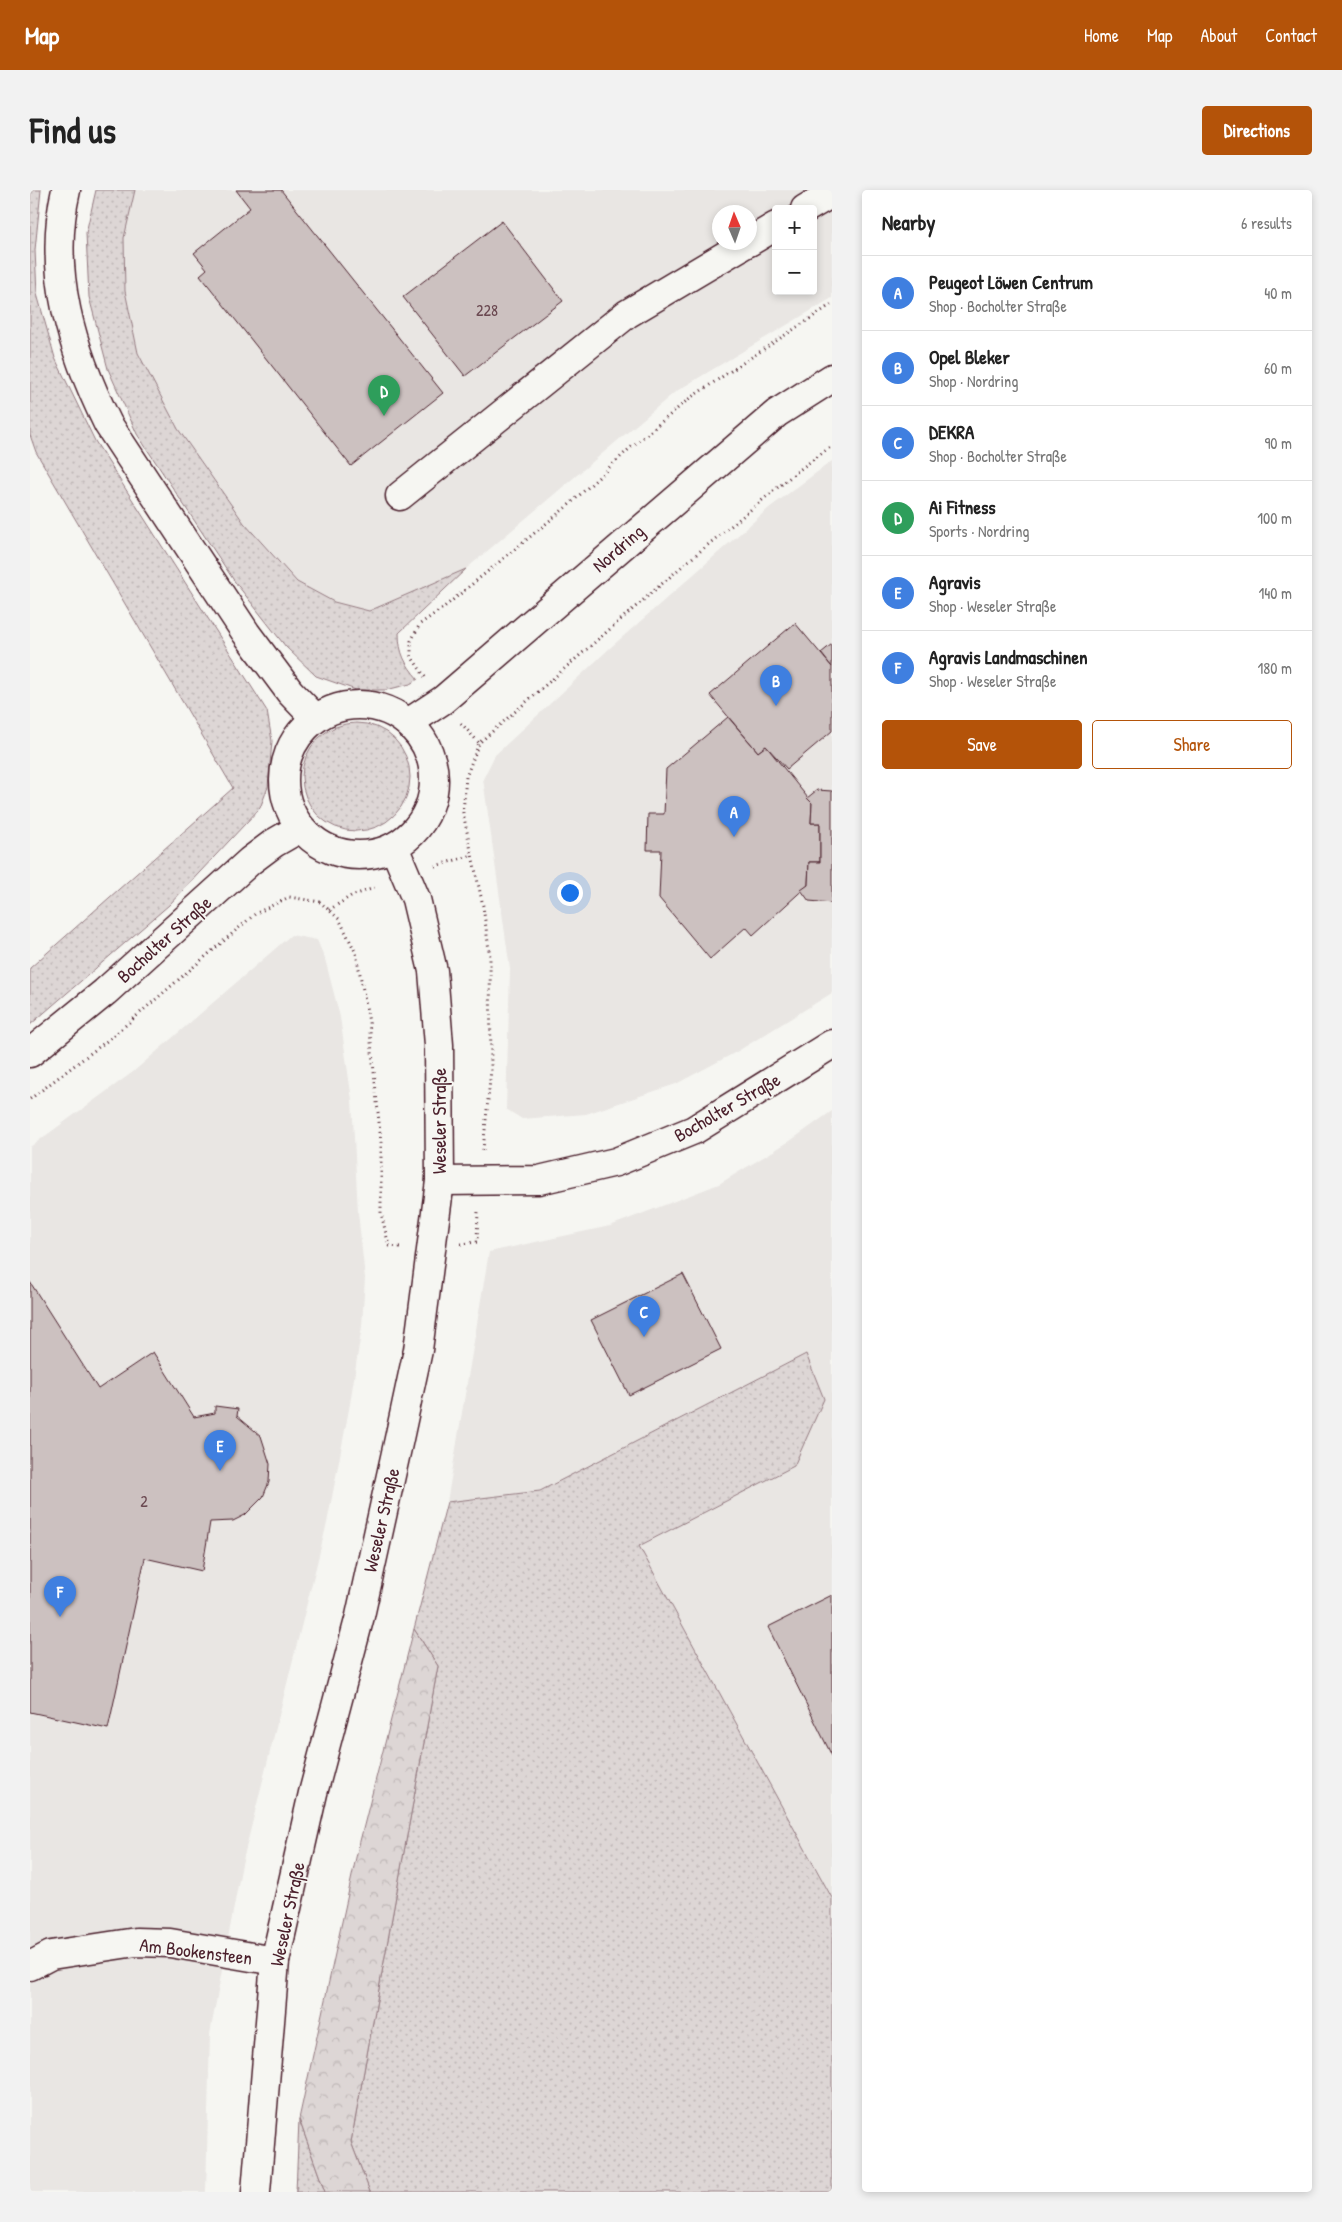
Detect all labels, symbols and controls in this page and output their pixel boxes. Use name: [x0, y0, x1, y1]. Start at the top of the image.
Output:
text: Map: [25, 19, 59, 51]
text: Home: [1084, 23, 1119, 48]
text: Map: [1147, 23, 1172, 48]
text: About: [1200, 23, 1237, 48]
text: Contact: [1265, 23, 1317, 48]
button: Directions: [1202, 106, 1312, 155]
text: Find us: [30, 107, 116, 154]
north arrow: [712, 205, 757, 250]
map controls: [772, 205, 817, 295]
button: +: [772, 205, 817, 250]
text: Nearby: [882, 208, 935, 237]
text: 6 results: [1241, 212, 1292, 234]
button: −: [772, 250, 817, 295]
text: Peugeot Löwen Centrum: [929, 269, 1093, 295]
text: A: [894, 282, 902, 304]
text: 40 m: [1264, 282, 1292, 304]
text: Shop · Bocholter Straße: [929, 295, 1067, 317]
house number: 228: [476, 299, 498, 321]
text: Opel Bleker: [929, 344, 1010, 370]
text: B: [894, 357, 902, 379]
text: 60 m: [1264, 357, 1292, 379]
text: Shop · Nordring: [929, 370, 1018, 392]
pin: D: [368, 375, 400, 416]
text: DEKRA: [929, 419, 974, 445]
text: C: [894, 432, 902, 454]
text: 90 m: [1264, 432, 1292, 454]
text: Shop · Bocholter Straße: [929, 445, 1067, 467]
text: Ai Fitness: [929, 494, 996, 520]
text: D: [894, 507, 902, 529]
text: 100 m: [1257, 507, 1292, 529]
street label: Nordring: [586, 518, 650, 578]
text: Sports · Nordring: [929, 520, 1029, 542]
text: Agravis: [929, 569, 981, 595]
text: E: [894, 582, 902, 604]
text: 140 m: [1258, 582, 1292, 604]
text: Shop · Weseler Straße: [929, 595, 1056, 617]
text: Agravis Landmaschinen: [929, 644, 1088, 670]
text: F: [895, 657, 901, 679]
text: 180 m: [1258, 657, 1292, 679]
pin: B: [760, 665, 792, 706]
text: Shop · Weseler Straße: [929, 670, 1056, 692]
button: Save: [882, 720, 1082, 769]
button: Share: [1092, 720, 1292, 769]
pin: A: [718, 796, 750, 837]
your location: [557, 880, 583, 906]
street label: Bocholter Straße: [111, 889, 217, 988]
street label: Bocholter Straße: [669, 1066, 785, 1148]
street label: Weseler Straße: [426, 1068, 452, 1174]
pin: C: [628, 1296, 660, 1337]
pin: E: [204, 1430, 236, 1471]
street label: Weseler Straße: [356, 1465, 406, 1575]
house number: 2: [140, 1490, 148, 1512]
pin: F: [44, 1576, 76, 1617]
street label: Weseler Straße: [263, 1859, 311, 1969]
street label: Am Bookensteen: [138, 1931, 254, 1971]

